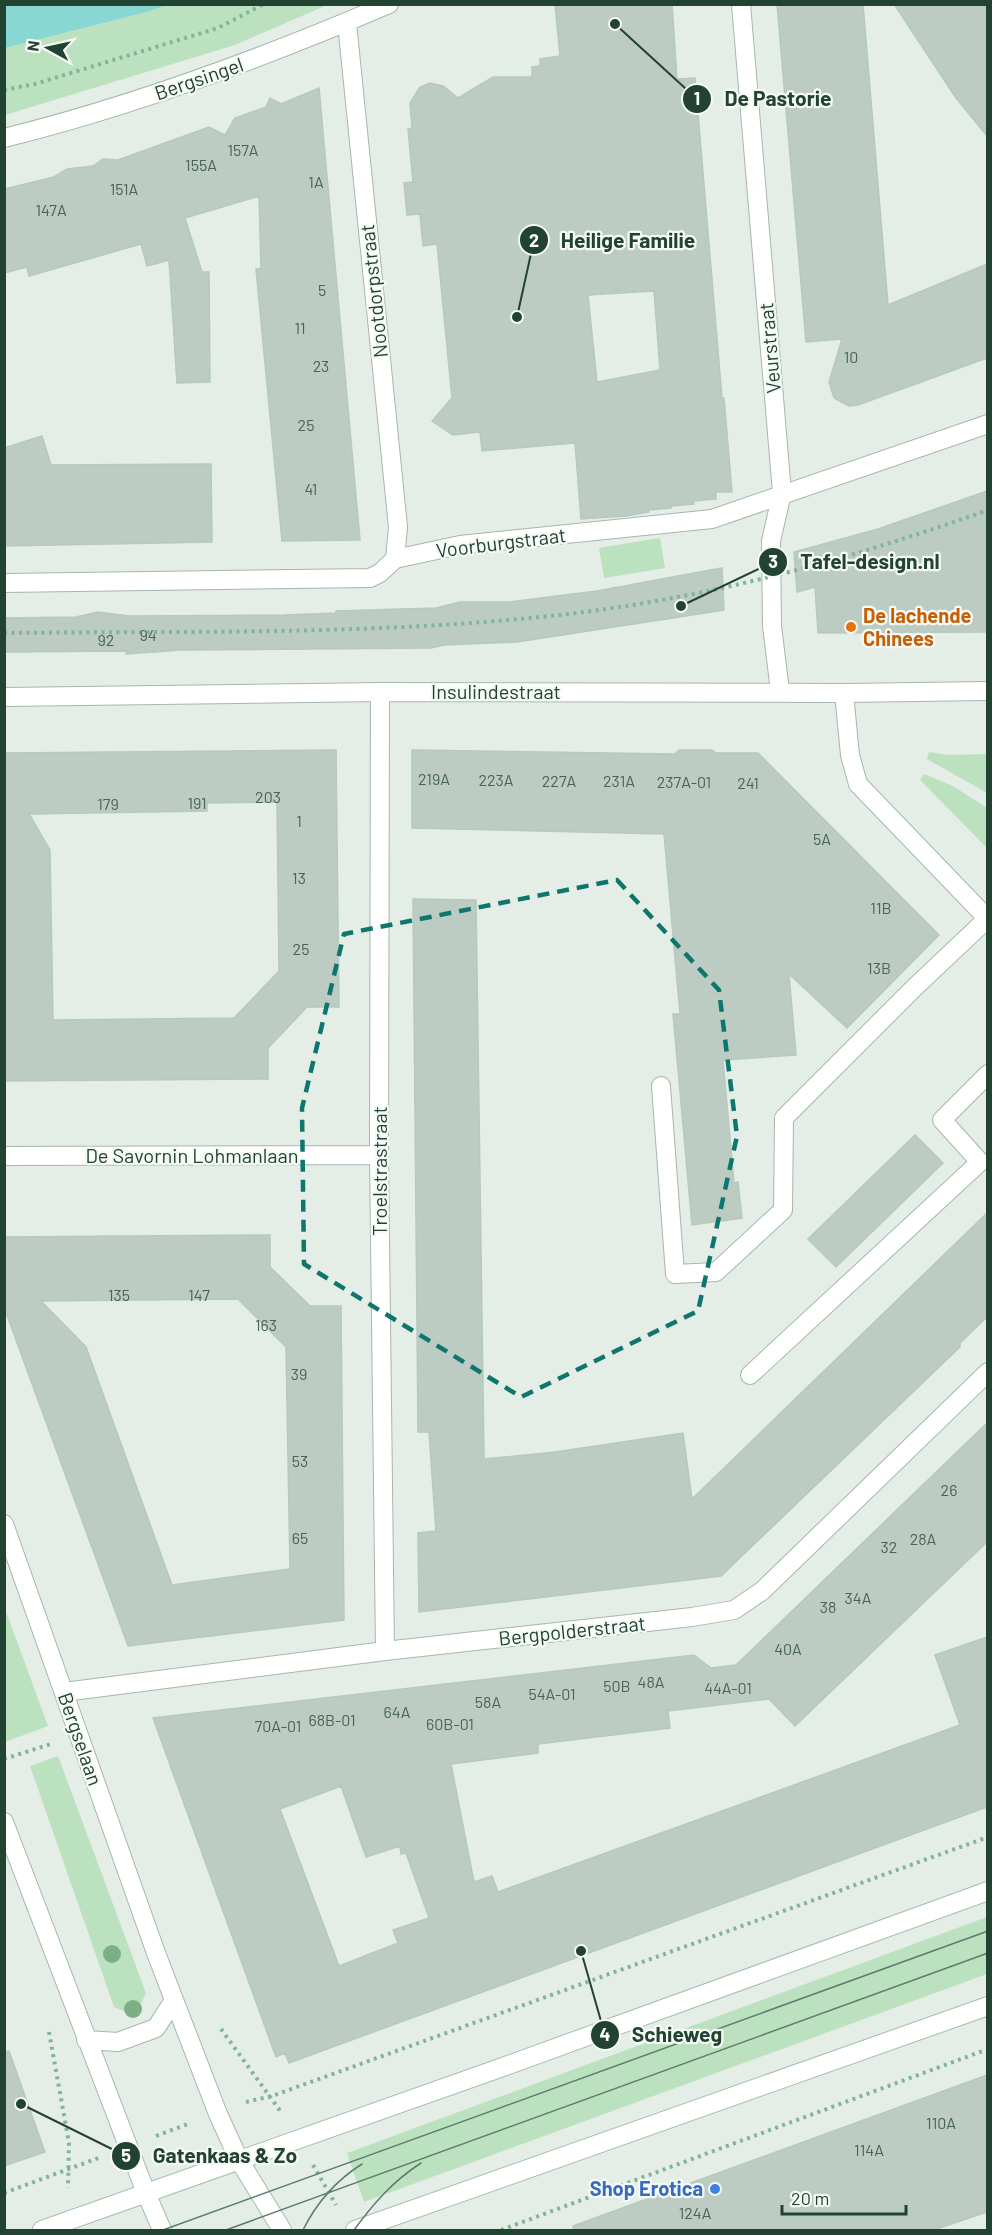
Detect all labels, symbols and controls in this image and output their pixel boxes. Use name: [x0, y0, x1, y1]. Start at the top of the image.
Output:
north arrow: [18, 18, 78, 78]
text: N: [23, 39, 43, 52]
street label: Bergsingel: [151, 52, 246, 104]
callout: De Pastorie: [682, 79, 843, 118]
text: De Pastorie: [724, 85, 832, 110]
text: 1: [694, 87, 700, 109]
house number: 157A: [227, 140, 259, 159]
house number: 155A: [185, 155, 217, 174]
house number: 1A: [308, 172, 324, 191]
house number: 151A: [110, 179, 139, 198]
house number: 147A: [35, 200, 67, 219]
callout: Heilige Familie: [519, 221, 707, 260]
street label: Nootdorpstraat: [354, 223, 392, 359]
text: Heilige Familie: [561, 227, 695, 252]
text: 2: [529, 229, 539, 251]
house number: 5: [318, 280, 326, 299]
street label: Veurstraat: [753, 302, 785, 395]
house number: 11: [294, 318, 306, 337]
house number: 10: [844, 347, 858, 366]
house number: 23: [313, 356, 329, 375]
house number: 25: [298, 415, 314, 434]
house number: 41: [305, 479, 317, 498]
street label: Voorburgstraat: [434, 522, 567, 562]
callout: Tafel-design.nl: [758, 542, 951, 581]
text: Tafel-design.nl: [800, 548, 940, 573]
text: 3: [768, 550, 778, 572]
place label: De lachende Chinees: [863, 603, 971, 650]
marker: De lachende Chinees: [844, 620, 858, 634]
house number: 94: [139, 625, 157, 644]
house number: 92: [98, 630, 114, 649]
street label: Insulindestraat: [431, 679, 561, 703]
house number: 219A: [418, 769, 450, 788]
house number: 223A: [478, 770, 514, 789]
house number: 227A: [542, 771, 577, 790]
house number: 231A: [603, 771, 635, 790]
house number: 237A-01: [657, 772, 711, 791]
house number: 241: [737, 773, 759, 792]
house number: 203: [255, 787, 281, 806]
house number: 191: [187, 793, 207, 812]
house number: 179: [97, 794, 119, 813]
house number: 1: [296, 811, 302, 830]
house number: 5A: [813, 829, 831, 848]
house number: 13: [292, 868, 306, 887]
house number: 11B: [870, 898, 892, 917]
house number: 25: [293, 939, 309, 958]
house number: 13B: [867, 958, 891, 977]
street label: Troelstrastraat: [367, 1106, 391, 1236]
street label: De Savornin Lohmanlaan: [85, 1143, 299, 1167]
house number: 135: [108, 1285, 130, 1304]
house number: 147: [188, 1285, 210, 1304]
house number: 163: [255, 1315, 277, 1334]
house number: 39: [291, 1364, 307, 1383]
house number: 53: [292, 1451, 308, 1470]
house number: 26: [941, 1480, 957, 1499]
house number: 65: [292, 1528, 308, 1547]
house number: 28A: [910, 1529, 937, 1548]
house number: 32: [881, 1537, 897, 1556]
house number: 34A: [845, 1588, 872, 1607]
house number: 38: [820, 1597, 836, 1616]
street label: Bergpolderstraat: [497, 1610, 647, 1650]
house number: 40A: [774, 1639, 802, 1658]
house number: 48A: [638, 1672, 665, 1691]
house number: 50B: [603, 1676, 631, 1695]
house number: 44A-01: [704, 1678, 752, 1697]
house number: 54A-01: [528, 1684, 576, 1703]
street label: Bergselaan: [54, 1689, 108, 1788]
house number: 58A: [475, 1692, 501, 1711]
house number: 64A: [384, 1702, 411, 1721]
house number: 68B-01: [308, 1710, 356, 1729]
house number: 60B-01: [426, 1714, 474, 1733]
house number: 70A-01: [255, 1716, 301, 1735]
callout: Schieweg: [590, 2015, 734, 2054]
text: Schieweg: [632, 2021, 722, 2046]
text: 4: [600, 2023, 611, 2045]
house number: 110A: [926, 2113, 956, 2132]
callout: Gatenkaas & Zo: [111, 2136, 310, 2175]
house number: 114A: [854, 2140, 884, 2159]
text: Gatenkaas & Zo: [153, 2142, 297, 2167]
text: 5: [121, 2144, 131, 2166]
place label: Shop Erotica: [590, 2176, 703, 2200]
scale bar: [782, 2178, 906, 2216]
marker: Shop Erotica: [708, 2182, 722, 2196]
text: 20 m: [791, 2187, 829, 2209]
house number: 124A: [679, 2203, 712, 2222]

